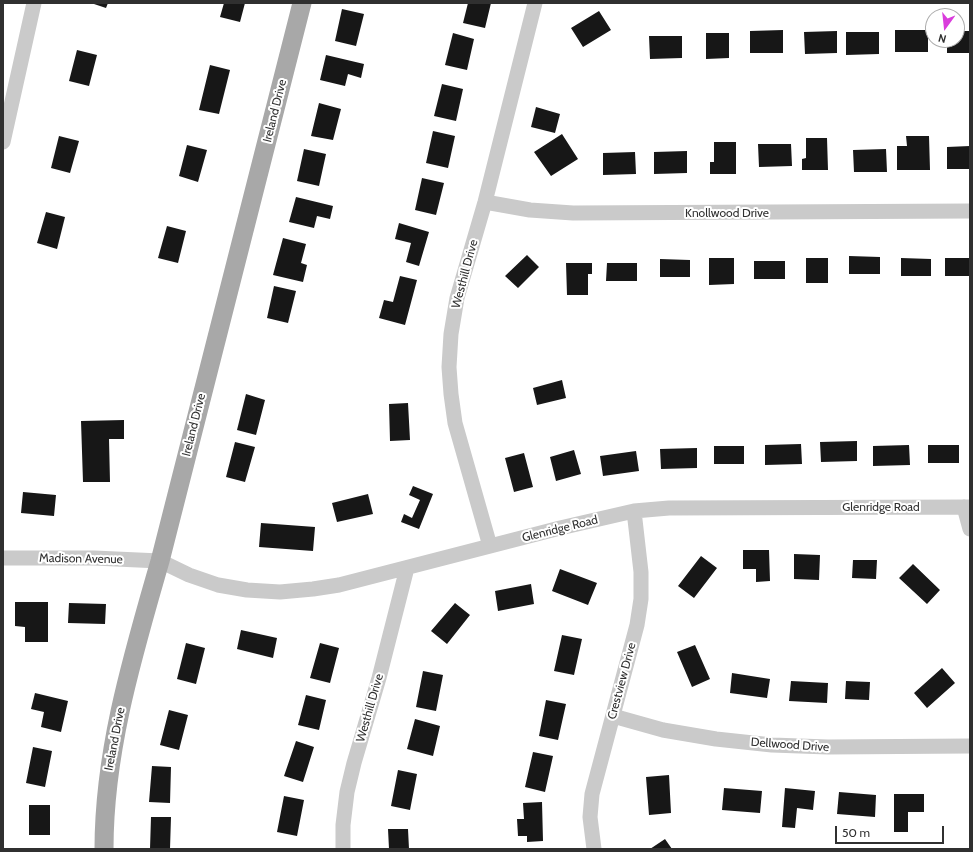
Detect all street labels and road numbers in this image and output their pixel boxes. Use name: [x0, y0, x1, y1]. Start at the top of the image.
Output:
street label: Ireland Drive: [260, 78, 290, 144]
street label: Knollwood Drive: [685, 206, 769, 220]
street label: Westhill Drive: [449, 238, 481, 310]
street label: Ireland Drive: [179, 392, 209, 458]
street label: Glenridge Road: [842, 500, 920, 514]
street label: Glenridge Road: [521, 513, 599, 545]
street label: Madison Avenue: [39, 551, 123, 567]
street label: Crestview Drive: [605, 641, 639, 721]
street label: Westhill Drive: [353, 672, 387, 744]
street label: Ireland Drive: [102, 706, 128, 772]
street label: Dellwood Drive: [750, 735, 830, 755]

